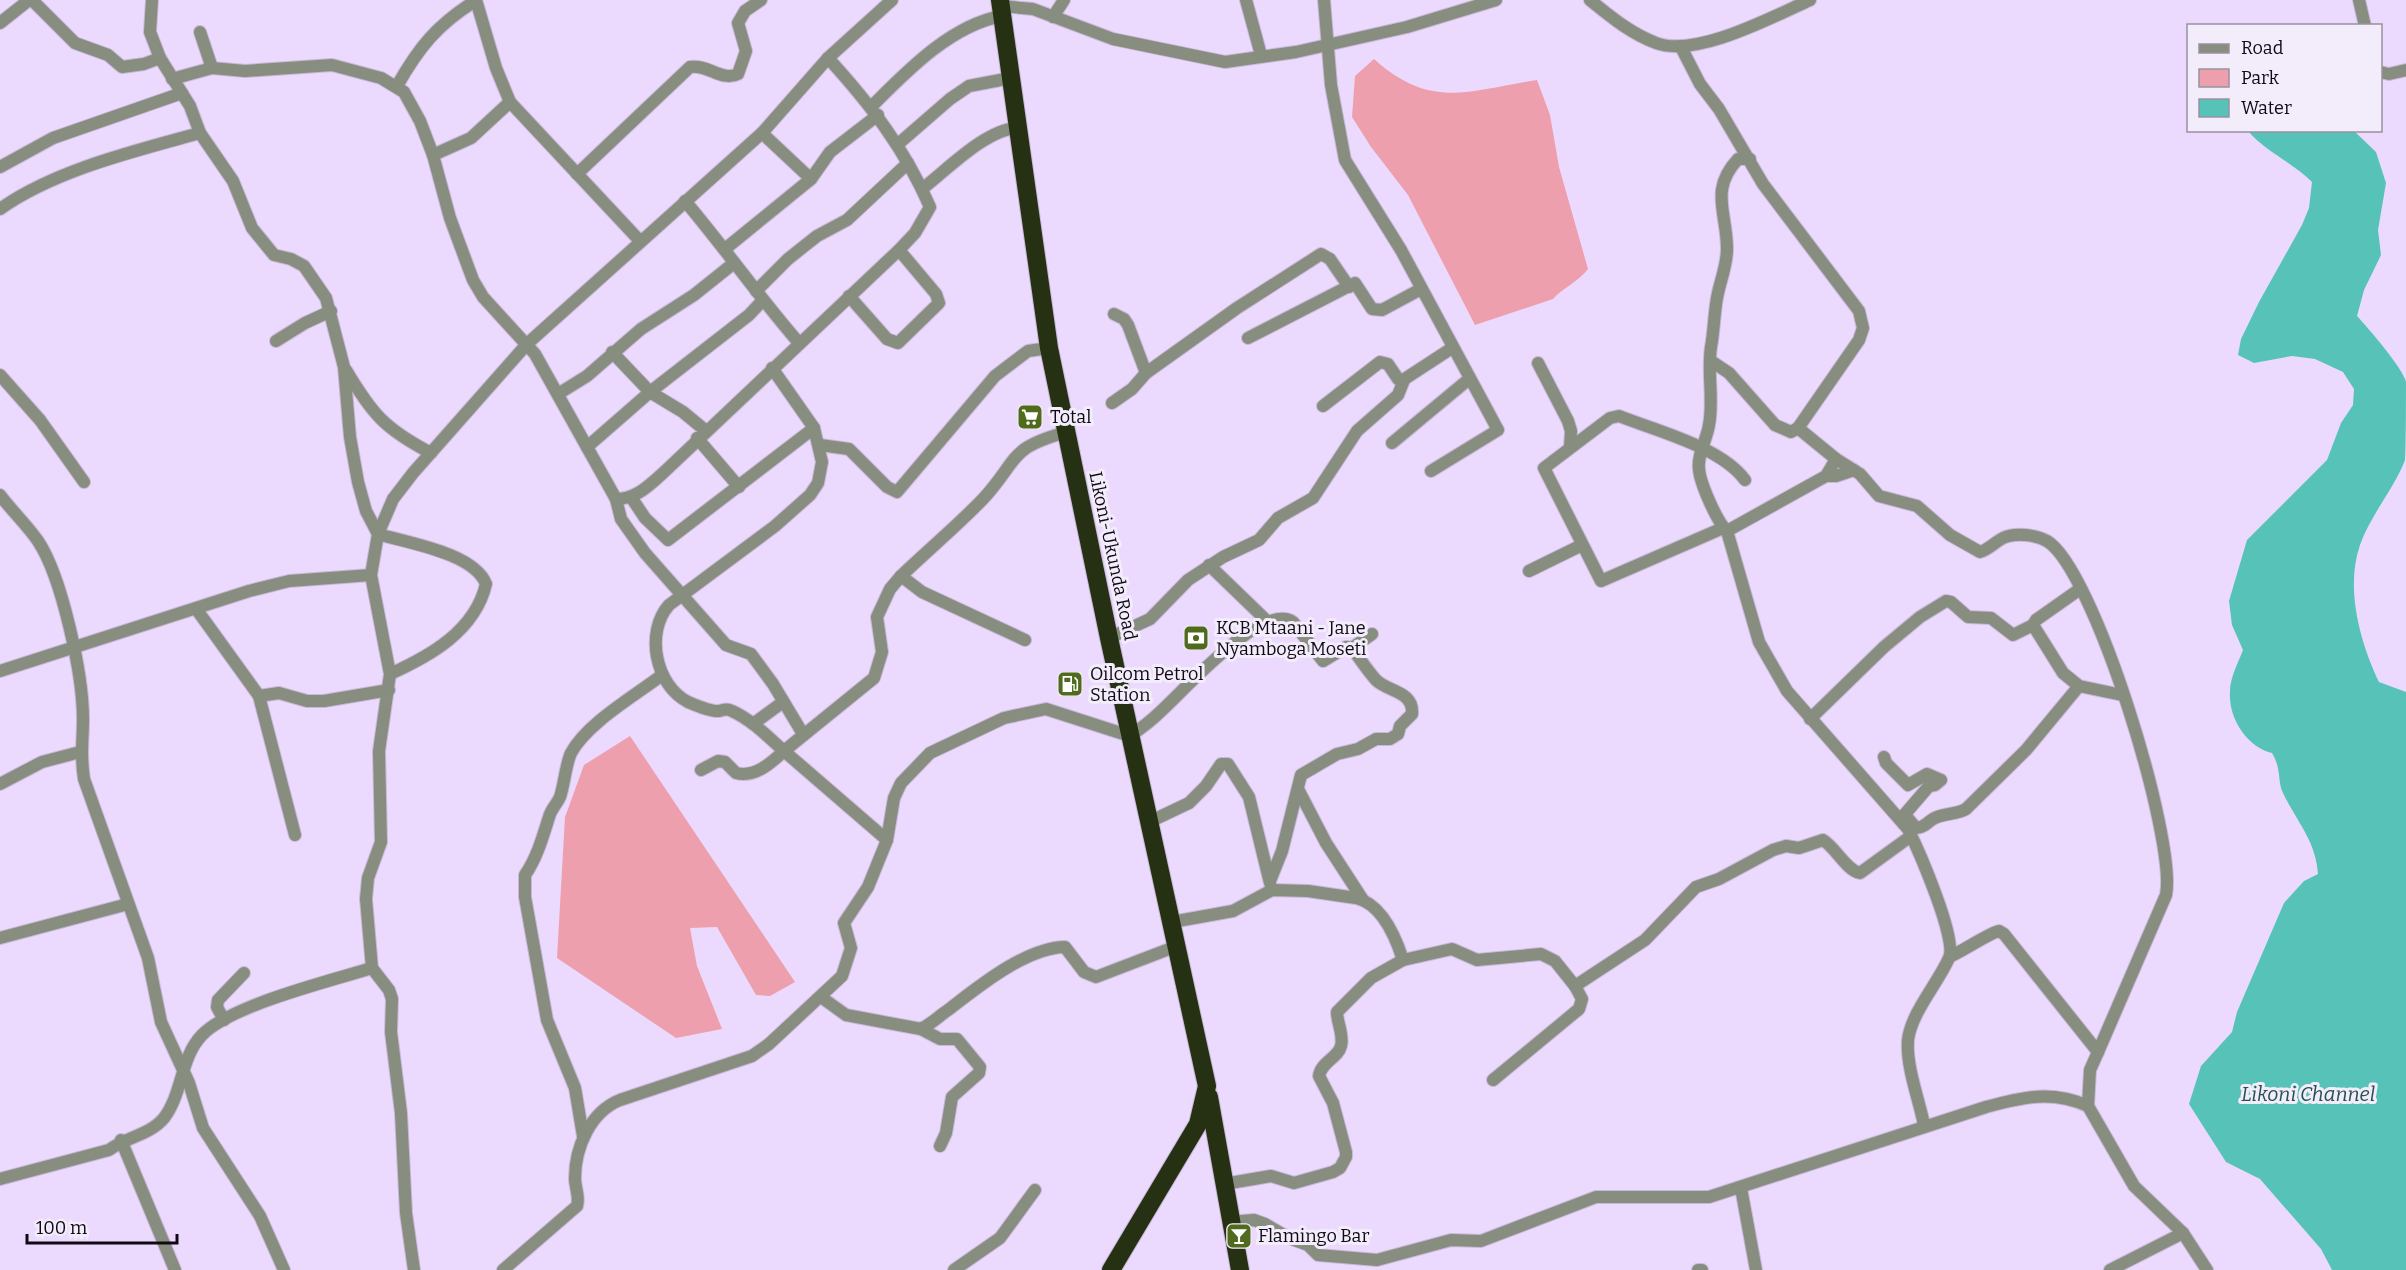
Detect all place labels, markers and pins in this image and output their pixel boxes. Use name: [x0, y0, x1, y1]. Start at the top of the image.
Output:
supermarket icon: Total: [1015, 402, 1045, 432]
place label: Total: [1050, 406, 1091, 428]
place label: KCB Mtaani - Jane Nyamboga Moseti: [1216, 617, 1366, 660]
bank icon: KCB Mtaani - Jane Nyamboga Moseti: [1181, 623, 1211, 653]
place label: Oilcom Petrol Station: [1090, 663, 1204, 706]
fuel station icon: Oilcom Petrol Station: [1055, 669, 1085, 699]
bar icon: Flamingo Bar: [1224, 1221, 1254, 1251]
place label: Flamingo Bar: [1258, 1225, 1369, 1247]

